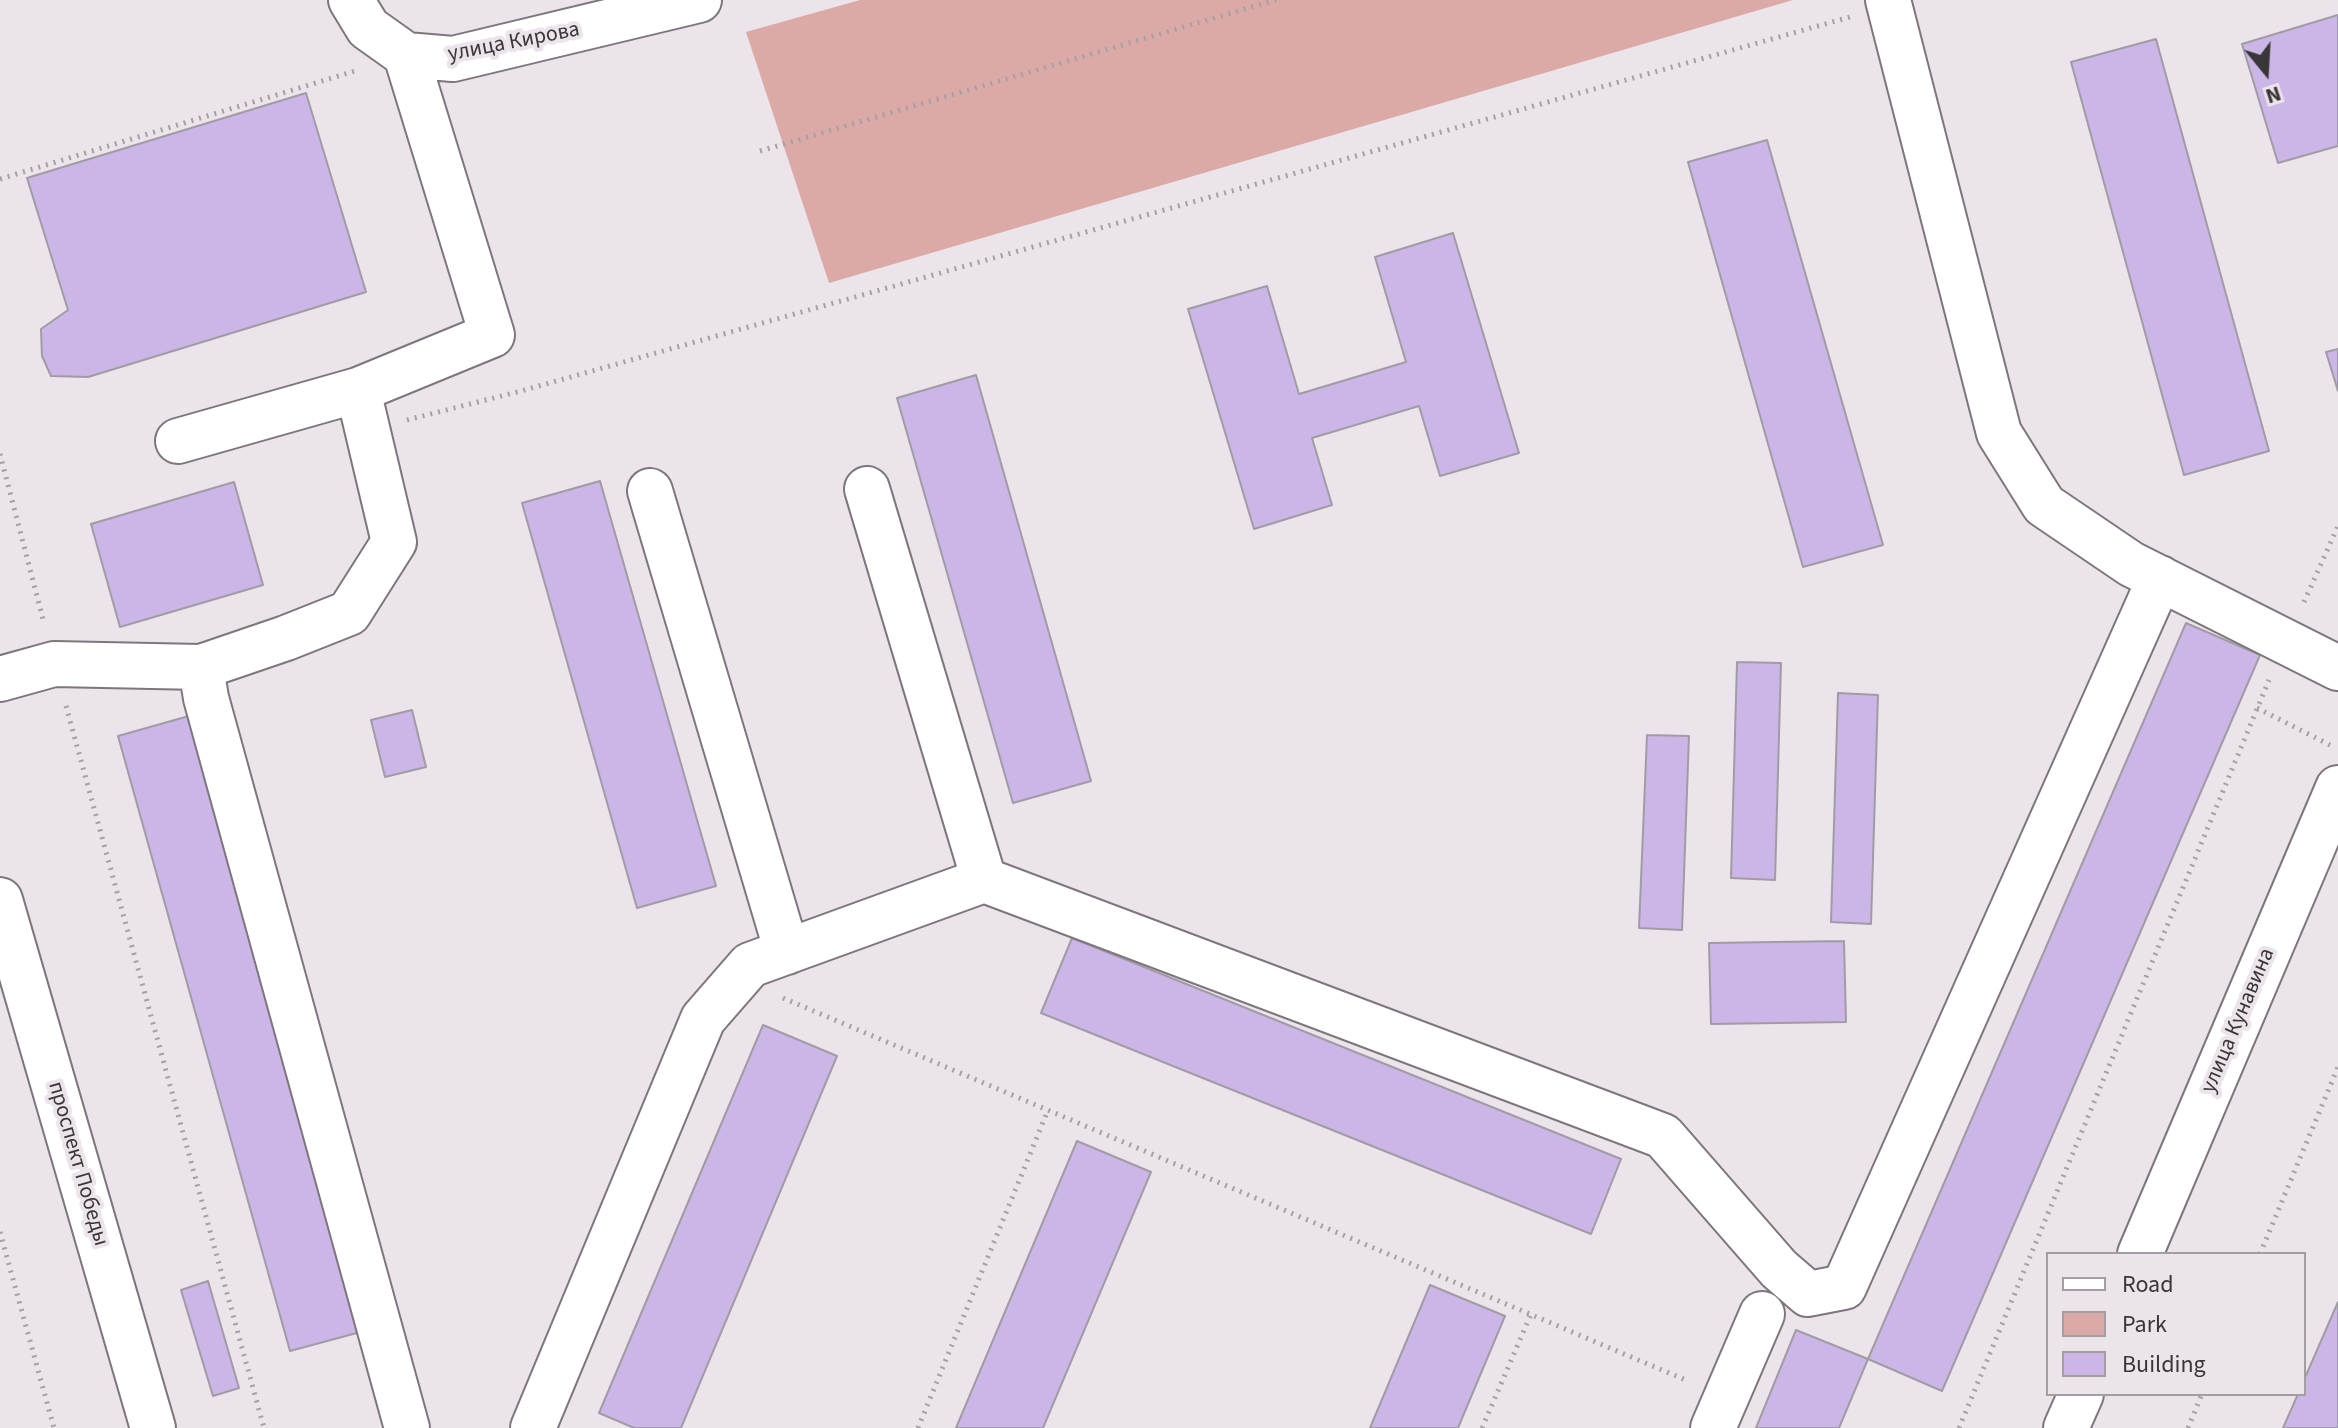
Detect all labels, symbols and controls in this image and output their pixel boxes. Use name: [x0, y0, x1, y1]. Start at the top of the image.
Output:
street label: улица Кирова: [446, 17, 582, 69]
north arrow: [2226, 32, 2306, 112]
text: N: [2262, 77, 2285, 112]
street label: улица Кунавина: [2197, 944, 2281, 1098]
street label: проспект Победы: [41, 1079, 113, 1249]
legend: [2046, 1252, 2306, 1396]
text: Road: [2122, 1267, 2174, 1302]
text: Park: [2122, 1307, 2167, 1342]
text: Building: [2122, 1347, 2206, 1382]

